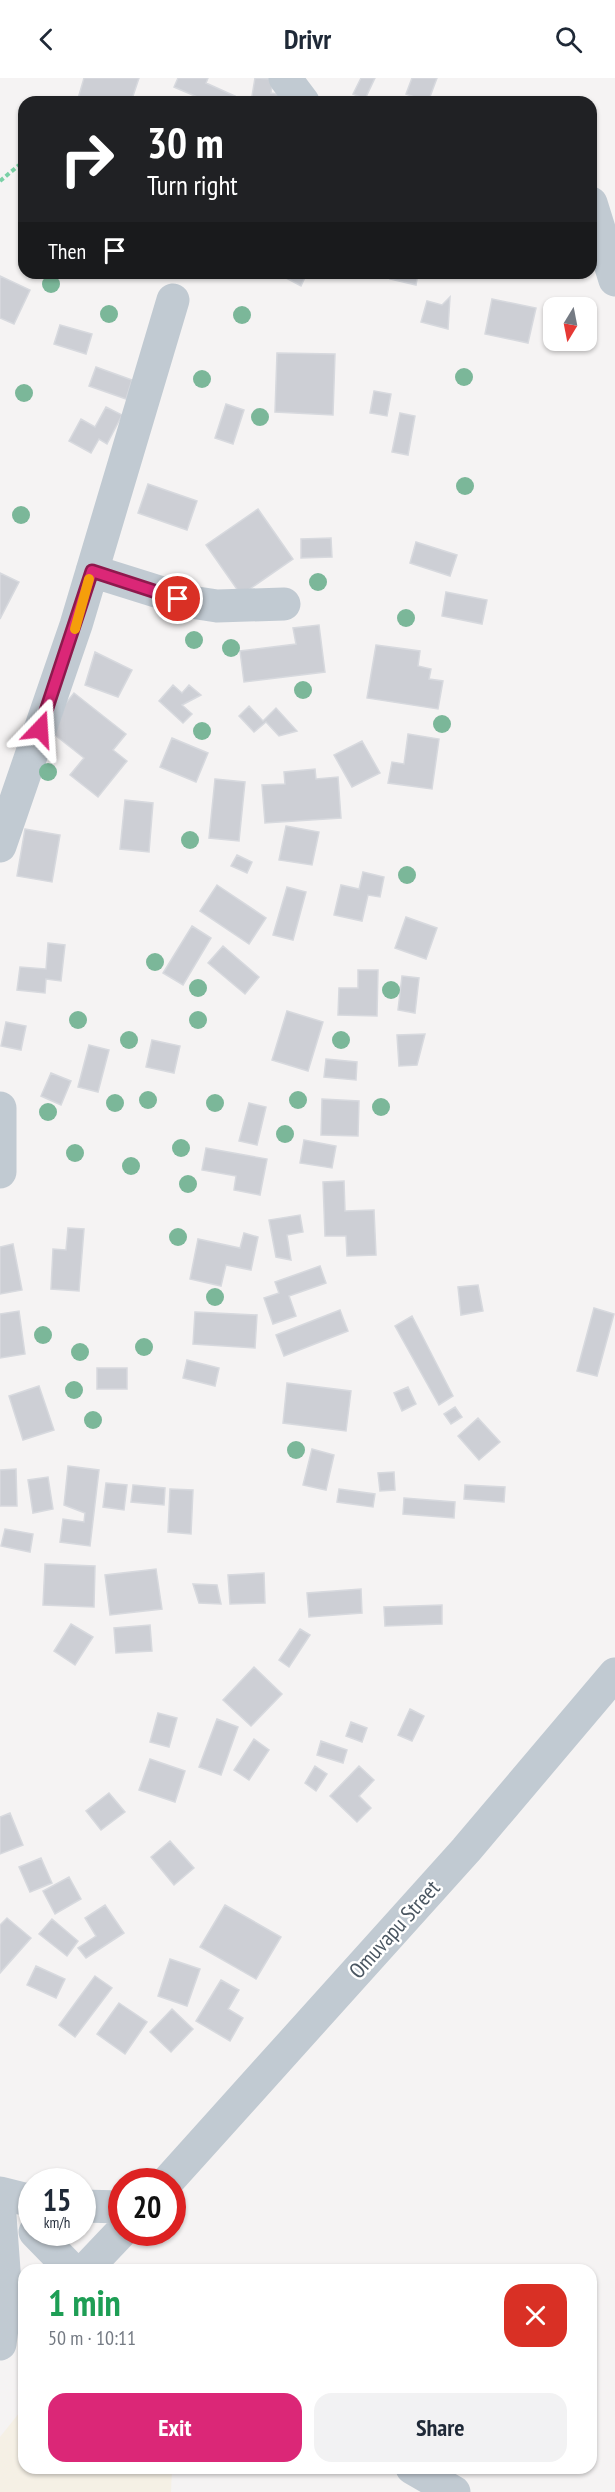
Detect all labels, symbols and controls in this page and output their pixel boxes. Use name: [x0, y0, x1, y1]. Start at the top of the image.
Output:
text: Drivr: [284, 22, 331, 56]
icon: back: [30, 23, 63, 56]
icon: search: [552, 23, 585, 56]
text: 30 m: [147, 115, 224, 170]
icon: right: [48, 120, 126, 198]
text: Turn right: [147, 168, 238, 202]
icon: arrive: [98, 234, 131, 267]
text: Then: [48, 237, 86, 265]
north arrow: [543, 297, 597, 351]
map controls: [543, 297, 597, 351]
pin: [152, 573, 203, 624]
icon: arrive: [161, 582, 194, 615]
position arrow: [8, 697, 72, 761]
street label: Omuvapu Street: [343, 1874, 445, 1984]
speed limit sign: 20: [108, 2168, 186, 2246]
text: 15: [43, 2180, 71, 2219]
text: km/h: [44, 2213, 70, 2232]
text: 1 min: [48, 2279, 121, 2326]
button: close: [504, 2284, 567, 2347]
text: 50 m · 10:11: [48, 2325, 136, 2351]
button: Exit: [48, 2393, 302, 2462]
button: Share: [314, 2393, 567, 2462]

